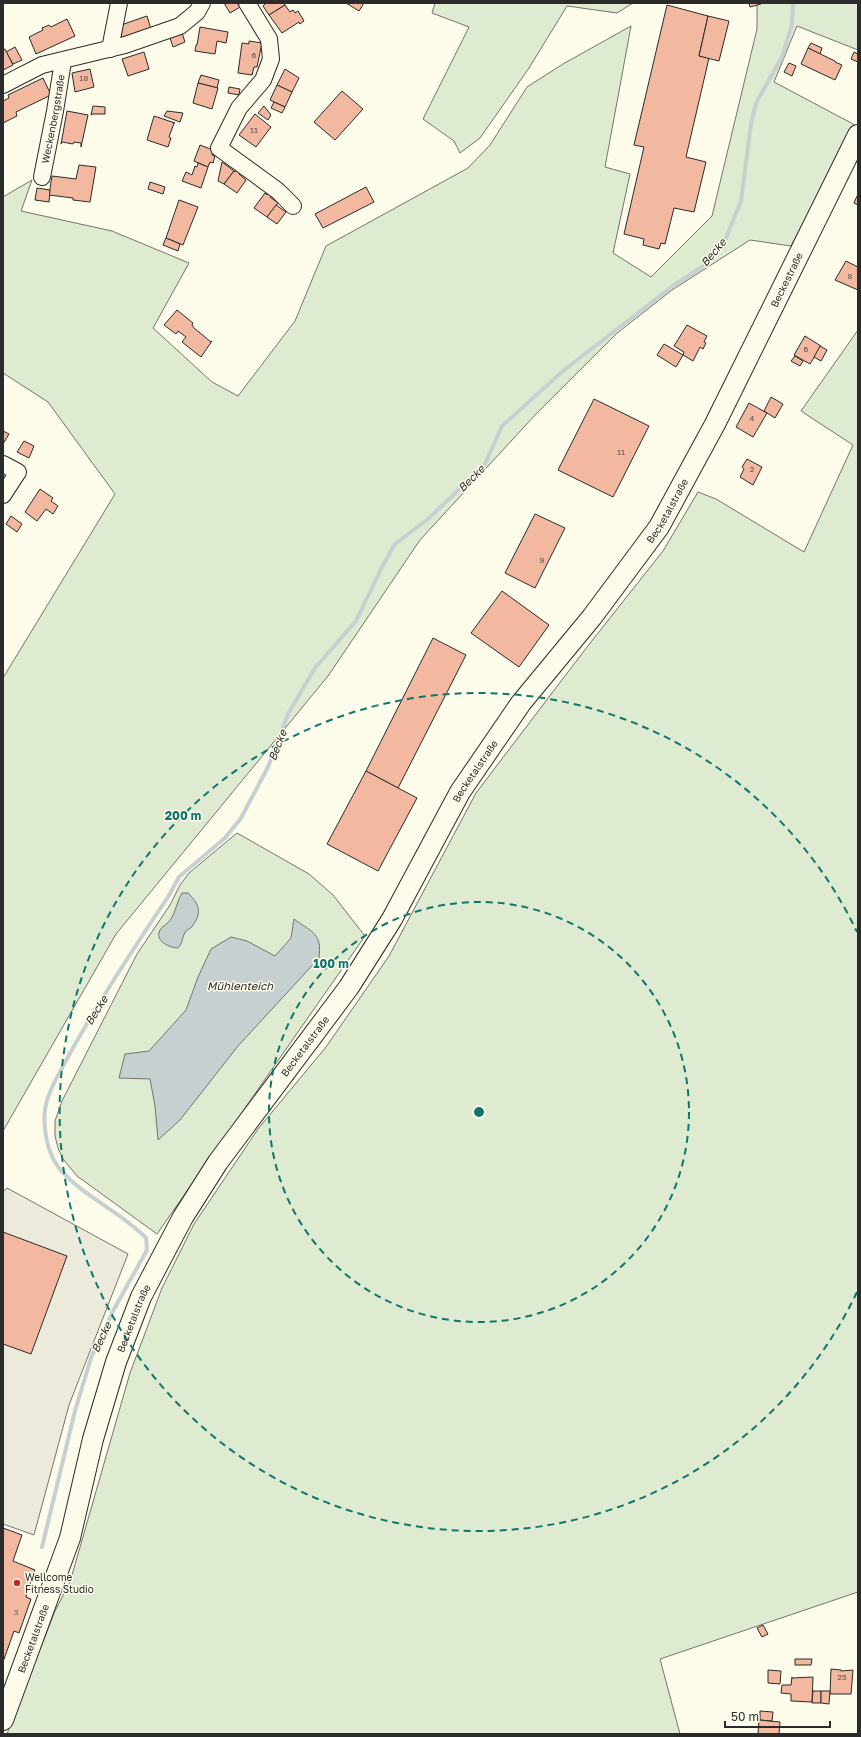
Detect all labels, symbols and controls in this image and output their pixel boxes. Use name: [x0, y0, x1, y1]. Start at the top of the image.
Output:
house number: 6: [252, 50, 257, 60]
street label: Weckenbergstraße: [39, 73, 67, 165]
house number: 18: [80, 73, 88, 83]
house number: 11: [250, 125, 258, 135]
water label: Becke: [698, 234, 729, 268]
street label: Beckestraße: [768, 250, 805, 309]
house number: 8: [848, 271, 853, 281]
house number: 6: [804, 344, 809, 354]
house number: 4: [750, 413, 755, 423]
house number: 11: [617, 447, 625, 457]
water label: Becke: [455, 461, 488, 494]
house number: 2: [750, 464, 755, 474]
street label: Becketalstraße: [643, 476, 690, 545]
house number: 9: [540, 555, 545, 565]
water label: Becke: [265, 726, 289, 762]
street label: Becketalstraße: [450, 737, 500, 804]
text: 200 m: [165, 808, 201, 823]
text: 100 m: [313, 956, 349, 971]
water label: Mühlenteich: [207, 979, 274, 992]
water label: Becke: [82, 992, 111, 1027]
street label: Becketalstraße: [278, 1013, 331, 1079]
centre of rings: [472, 1105, 486, 1119]
street label: Becketalstraße: [114, 1282, 153, 1354]
water label: Becke: [88, 1318, 114, 1354]
place label: Wellcome Fitness Studio: [25, 1571, 94, 1595]
marker: Wellcome Fitness Studio: [12, 1578, 22, 1588]
street label: Becketalstraße: [15, 1602, 51, 1674]
house number: 3: [14, 1607, 19, 1617]
house number: 25: [837, 1672, 847, 1682]
scale bar: [725, 1703, 830, 1729]
text: 50 m: [731, 1709, 759, 1724]

